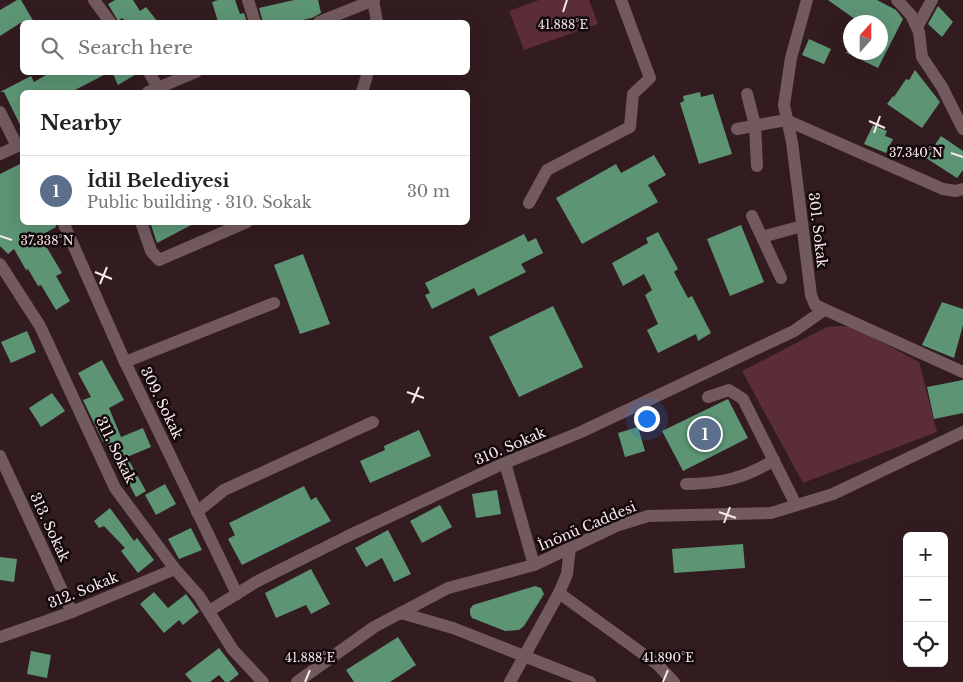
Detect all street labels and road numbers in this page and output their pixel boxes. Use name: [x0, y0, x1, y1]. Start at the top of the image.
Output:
street label: 301. Sokak: [804, 191, 832, 269]
street label: 309. Sokak: [137, 364, 187, 442]
street label: 311. Sokak: [92, 414, 140, 487]
street label: 310. Sokak: [472, 423, 549, 469]
street label: 313. Sokak: [26, 489, 74, 565]
street label: İnönü Caddesi: [535, 497, 639, 555]
street label: 312. Sokak: [45, 568, 121, 612]

